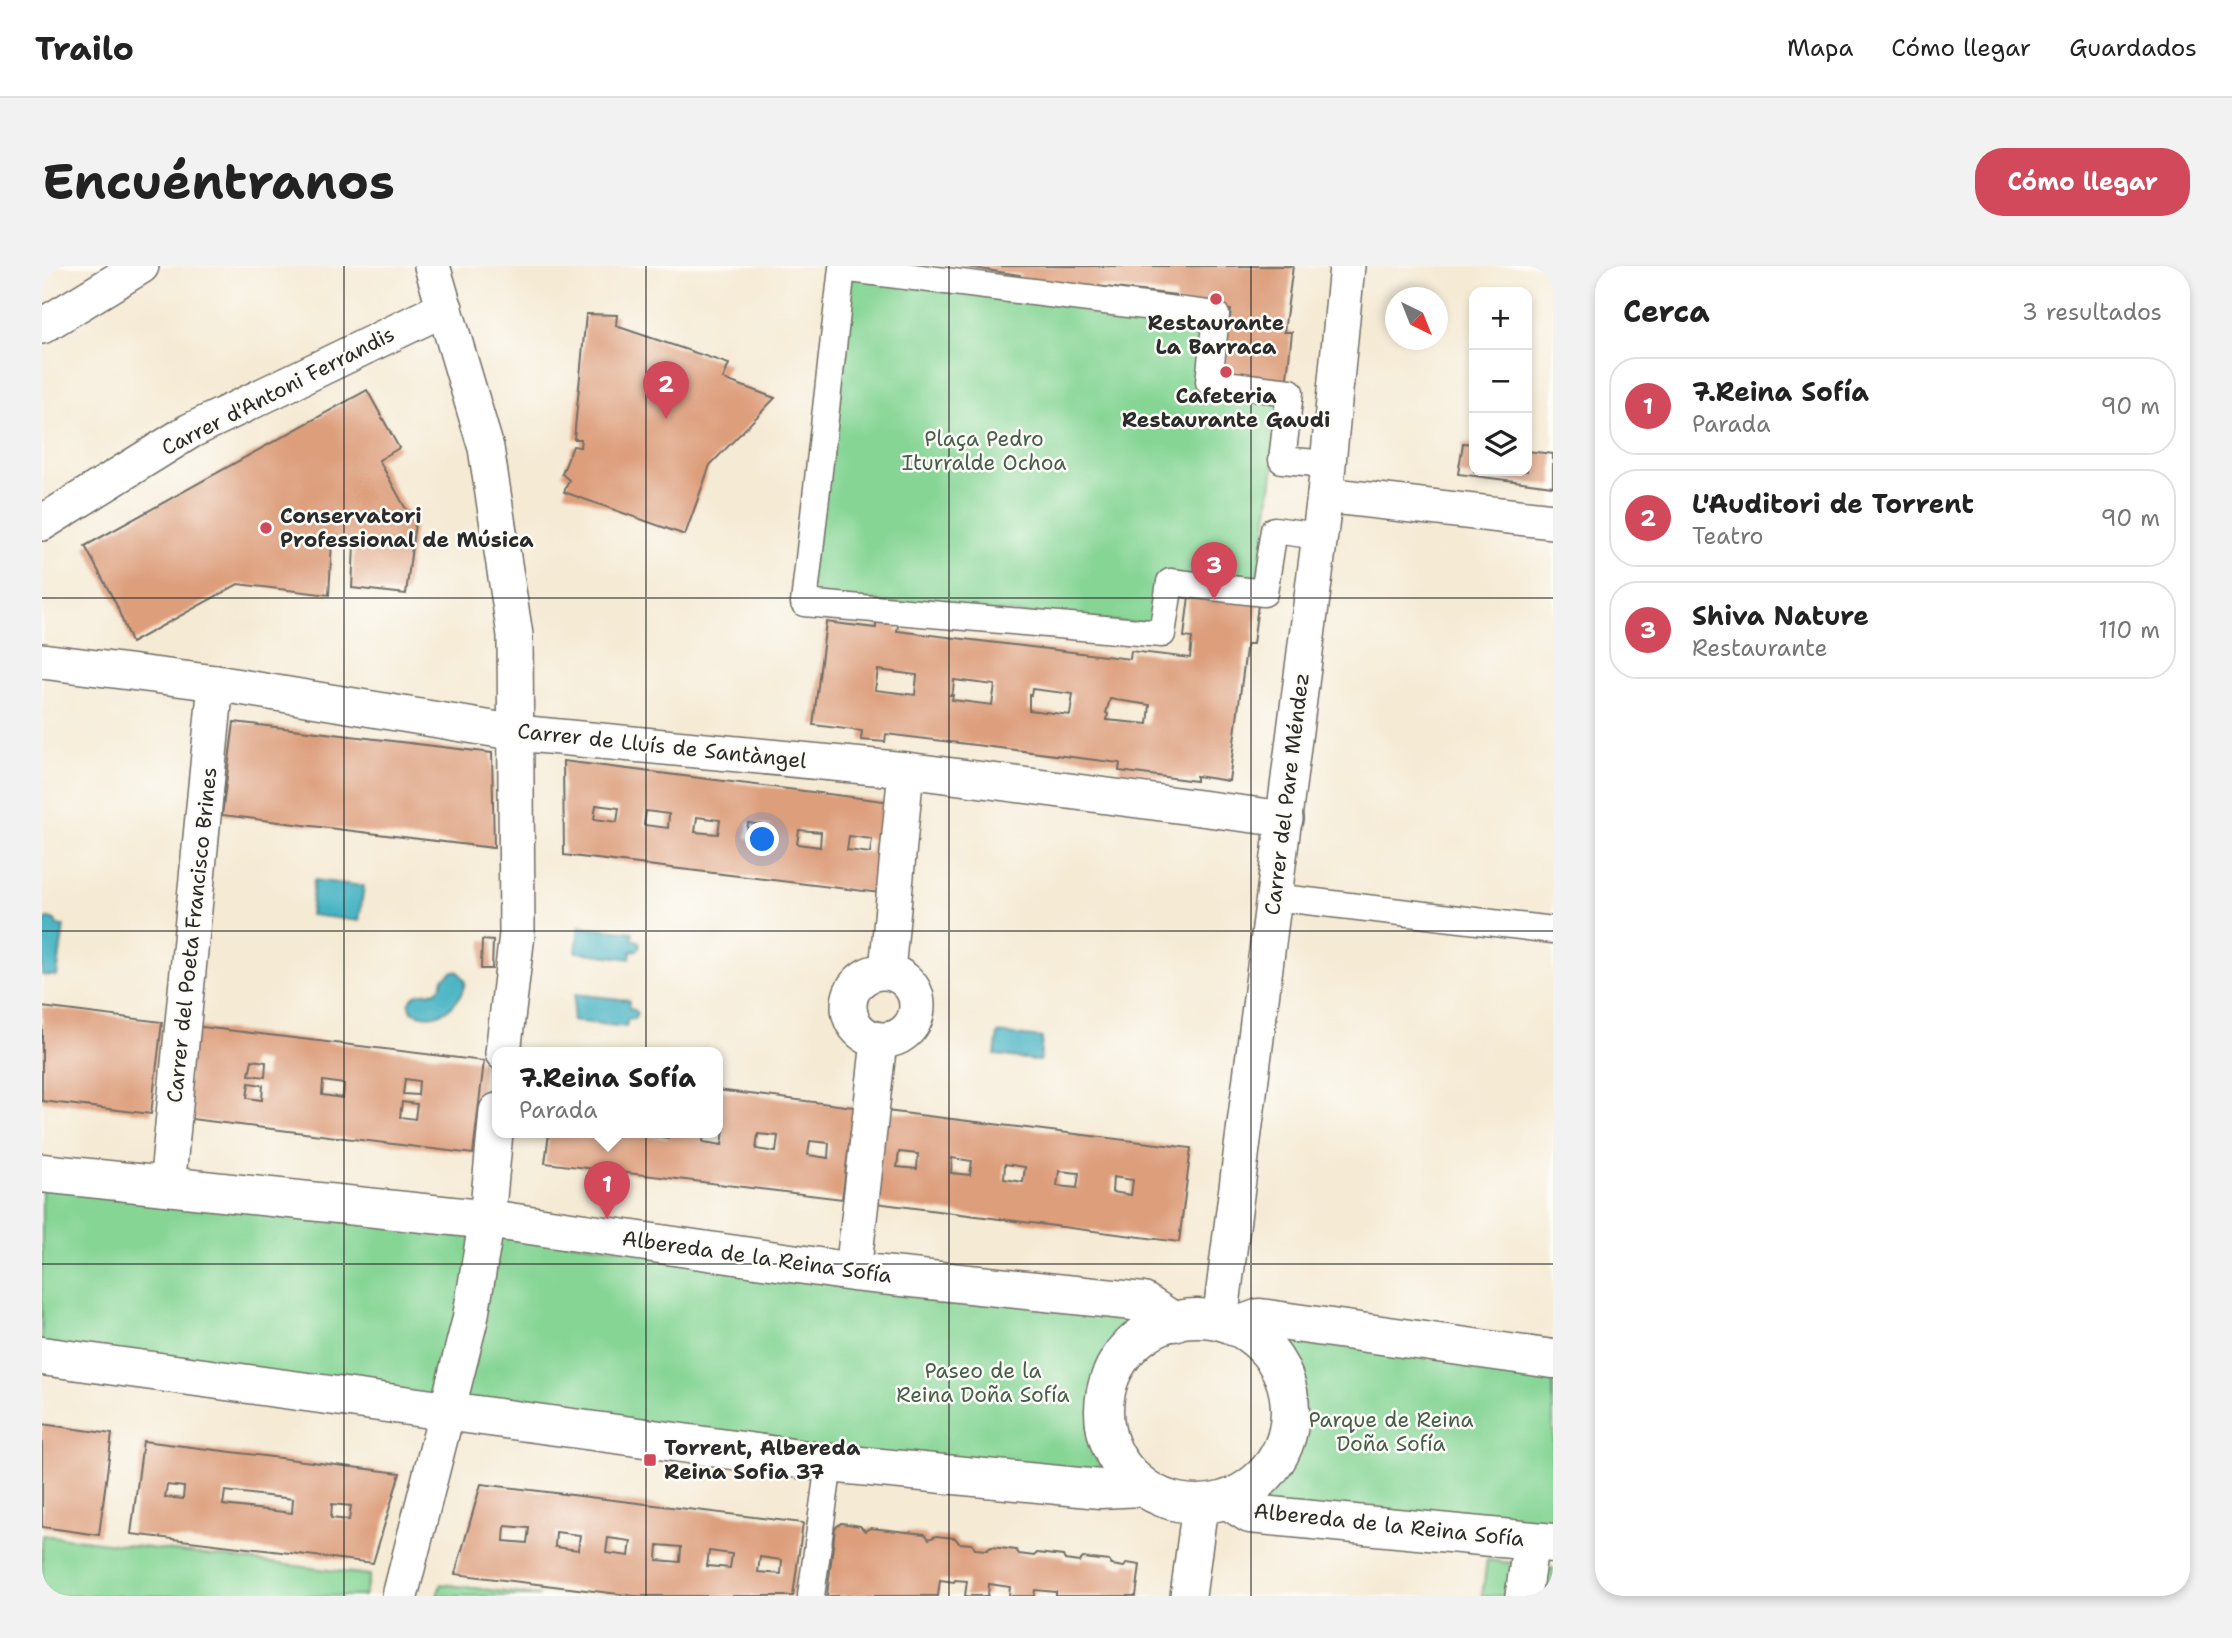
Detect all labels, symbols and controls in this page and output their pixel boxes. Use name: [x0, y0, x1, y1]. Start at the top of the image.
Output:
text: Trailo: [35, 26, 134, 71]
text: Mapa: [1787, 32, 1853, 64]
text: Cómo llegar: [1891, 32, 2031, 64]
text: Guardados: [2069, 32, 2197, 64]
button: Cómo llegar: [1975, 148, 2190, 216]
text: Encuéntranos: [42, 149, 395, 215]
north arrow: [1385, 287, 1448, 350]
map controls: [1469, 287, 1532, 476]
button: +: [1469, 287, 1532, 350]
marker: Restaurante La Barraca: [1208, 291, 1224, 307]
text: Cerca: [1623, 291, 1710, 332]
text: 3 resultados: [2022, 297, 2162, 327]
place label: Restaurante La Barraca: [1148, 309, 1284, 361]
street label: Carrer d'Antoni Ferrandis: [157, 320, 399, 462]
button: −: [1469, 350, 1532, 413]
pin: 2: [643, 361, 689, 419]
marker: Cafeteria Restaurante Gaudi: [1218, 364, 1234, 380]
text: 7.Reina Sofía: [1692, 374, 1869, 409]
place label: Cafeteria Restaurante Gaudi: [1122, 382, 1330, 434]
text: 1: [1643, 391, 1653, 421]
text: 90 m: [2100, 391, 2160, 421]
text: Parada: [1692, 409, 1771, 439]
button: layers: [1469, 413, 1532, 476]
park label: Plaça Pedro Iturralde Ochoa: [902, 425, 1066, 477]
text: L'Auditori de Torrent: [1692, 486, 1974, 521]
place label: Conservatori Professional de Música: [280, 502, 534, 554]
text: 2: [1640, 503, 1656, 533]
text: 90 m: [2100, 503, 2160, 533]
marker: Conservatori Professional de Música: [258, 520, 274, 536]
text: Teatro: [1692, 521, 1764, 551]
pin: 3: [1191, 542, 1237, 600]
text: Shiva Nature: [1692, 598, 1869, 633]
text: 3: [1640, 615, 1656, 645]
text: 110 m: [2098, 615, 2160, 645]
text: Restaurante: [1692, 633, 1827, 663]
street label: Carrer del Pare Méndez: [1258, 671, 1316, 917]
street label: Carrer de Lluís de Santàngel: [516, 717, 809, 775]
street label: Carrer del Poeta Francisco Brines: [160, 766, 224, 1104]
your location: [745, 822, 779, 856]
popup: [492, 1047, 723, 1138]
text: 7.Reina Sofía: [519, 1060, 696, 1095]
text: Parada: [519, 1095, 598, 1125]
pin: 1: [584, 1161, 630, 1219]
street label: Albereda de la Reina Sofía: [620, 1224, 894, 1290]
park label: Paseo de la Reina Doña Sofía: [896, 1357, 1070, 1409]
park label: Parque de Reina Doña Sofía: [1308, 1406, 1474, 1458]
place label: Torrent, Albereda Reina Sofia 37: [664, 1434, 861, 1486]
marker: Torrent, Albereda Reina Sofia 37: [642, 1452, 658, 1468]
street label: Albereda de la Reina Sofía: [1252, 1497, 1526, 1553]

